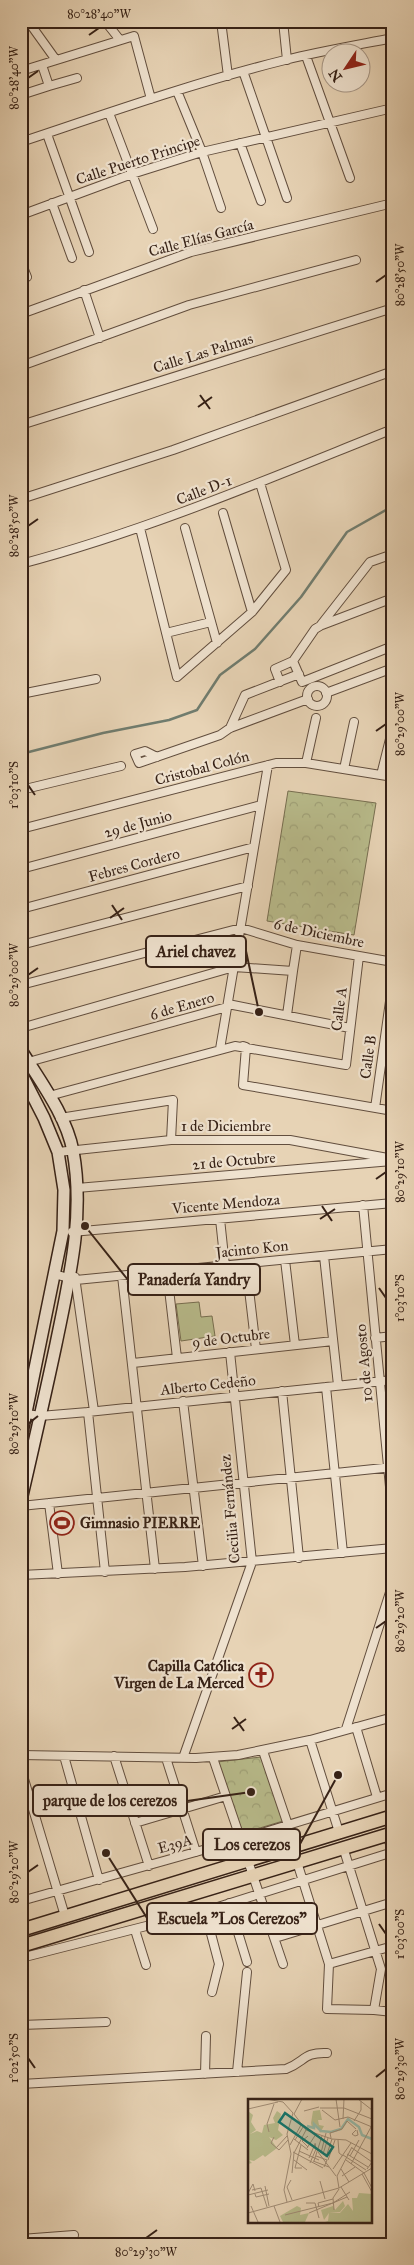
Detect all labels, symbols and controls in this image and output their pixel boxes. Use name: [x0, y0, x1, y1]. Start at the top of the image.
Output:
text: 80°28'40"W: [67, 7, 131, 21]
north arrow: [322, 42, 372, 92]
text: 80°28'40"W: [7, 46, 21, 110]
text: N: [325, 65, 346, 85]
street label: Calle Puerto Principe: [74, 131, 202, 189]
street label: Calle Elías García: [147, 215, 256, 261]
text: 80°28'50"W: [393, 243, 407, 306]
street label: Calle Las Palmas: [151, 329, 255, 377]
street label: Calle D-1: [174, 471, 234, 509]
text: 80°28'50"W: [7, 494, 21, 557]
text: 80°29'00"W: [393, 691, 407, 756]
street label: Cristobal Colón: [153, 747, 251, 789]
text: 1°03'10"S: [7, 761, 21, 809]
street label: 29 de Junio: [102, 806, 174, 843]
street label: Febres Cordero: [86, 844, 182, 886]
street label: 6 de Diciembre: [272, 915, 366, 951]
callout: Ariel chavez: [146, 936, 246, 967]
text: 80°29'00"W: [7, 942, 21, 1007]
text: Ariel chavez: [155, 942, 236, 961]
street label: Calle A: [327, 986, 351, 1032]
street label: 6 de Enero: [148, 988, 217, 1024]
street label: Calle B: [356, 1034, 380, 1080]
street label: 1 de Diciembre: [181, 1117, 271, 1135]
text: 80°29'10"W: [393, 1141, 407, 1203]
street label: 21 de Octubre: [192, 1148, 276, 1174]
street label: Vicente Mendoza: [170, 1190, 281, 1218]
street label: Jacinto Kon: [213, 1236, 289, 1263]
callout: Panadería Yandry: [128, 1264, 260, 1295]
text: Panadería Yandry: [138, 1270, 252, 1290]
text: 1°03'10"S: [393, 1274, 407, 1322]
street label: 10 de Agosto: [352, 1323, 376, 1403]
street label: 9 de Octubre: [191, 1324, 271, 1352]
street label: Alberto Cedeño: [159, 1371, 257, 1399]
text: 80°29'10"W: [7, 1393, 21, 1455]
street label: Cecilia Fernández: [216, 1454, 244, 1564]
sports icon: Gimnasio PIERRE: [49, 1510, 75, 1536]
place label: Gimnasio PIERRE: [80, 1514, 200, 1532]
text: 80°29'20"W: [393, 1589, 407, 1652]
place label: Capilla Católica Virgen de La Merced: [113, 1657, 245, 1693]
church icon: Capilla Católica Virgen de La Merced: [248, 1662, 274, 1688]
callout: parque de los cerezos: [33, 1785, 187, 1816]
text: parque de los cerezos: [42, 1791, 177, 1811]
callout: Los cerezos: [203, 1829, 300, 1860]
street label: E39A: [156, 1831, 194, 1857]
text: Los cerezos: [214, 1835, 291, 1854]
text: 80°29'20"W: [7, 1840, 21, 1903]
callout: Escuela "Los Cerezos": [147, 1903, 317, 1934]
text: Escuela "Los Cerezos": [157, 1909, 307, 1928]
text: 1°03'00"S: [393, 1909, 407, 1959]
text: 1°02'50"S: [7, 2033, 21, 2083]
text: 80°29'30"W: [393, 2037, 407, 2100]
inset map: [248, 2099, 372, 2222]
text: 80°29'30"W: [115, 2245, 178, 2259]

